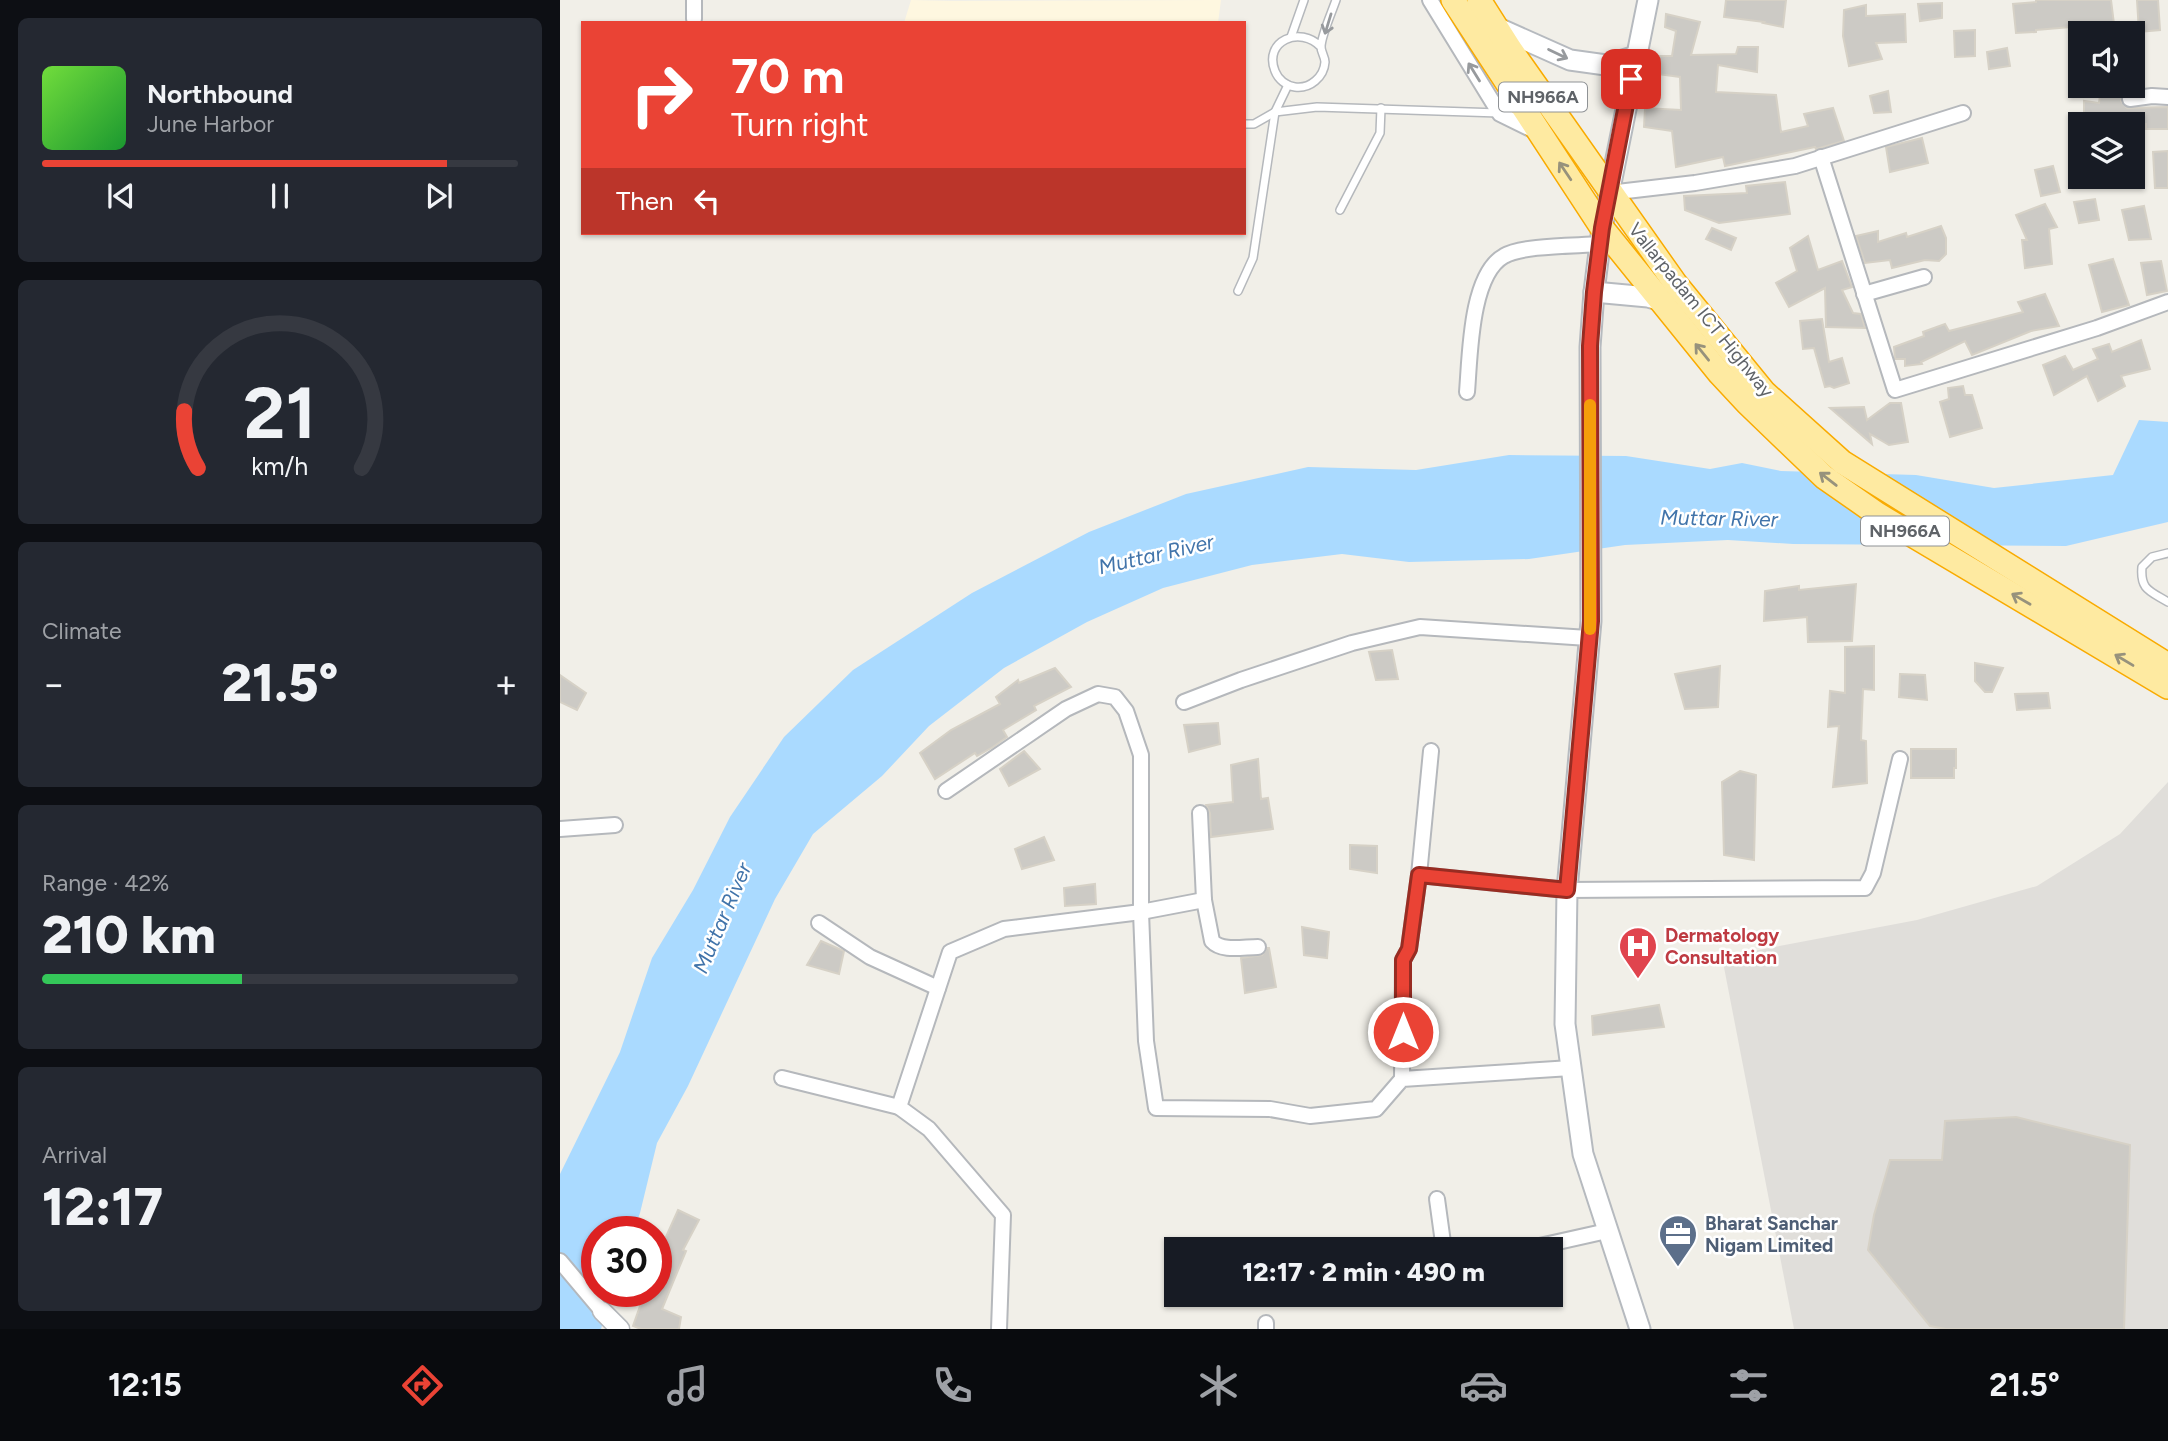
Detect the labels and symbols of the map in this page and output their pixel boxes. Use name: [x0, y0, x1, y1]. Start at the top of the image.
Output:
one-way arrow: [1321, 12, 1334, 34]
one-way arrow: [1547, 48, 1568, 61]
pin: [1601, 49, 1661, 109]
one-way arrow: [1467, 63, 1481, 83]
road number: NH966A: [1499, 82, 1587, 112]
one-way arrow: [1557, 162, 1572, 181]
street label: Vallarpadam ICT Highway: [1624, 218, 1778, 402]
one-way arrow: [1694, 343, 1710, 361]
one-way arrow: [1820, 472, 1838, 487]
water label: Muttar River: [1660, 504, 1779, 532]
road number: NH966A: [1861, 516, 1949, 546]
water label: Muttar River: [1096, 528, 1217, 579]
one-way arrow: [2012, 592, 2032, 606]
one-way arrow: [2115, 653, 2135, 667]
water label: Muttar River: [687, 858, 757, 977]
place label: Dermatology Consultation: [1665, 924, 1779, 969]
hospital icon: Dermatology Consultation: [1617, 925, 1659, 980]
position arrow: [1366, 995, 1440, 1069]
place label: Bharat Sanchar Nigam Limited: [1705, 1212, 1838, 1257]
office icon: Bharat Sanchar Nigam Limited: [1657, 1213, 1699, 1268]
speed limit sign: 30: [581, 1216, 672, 1307]

